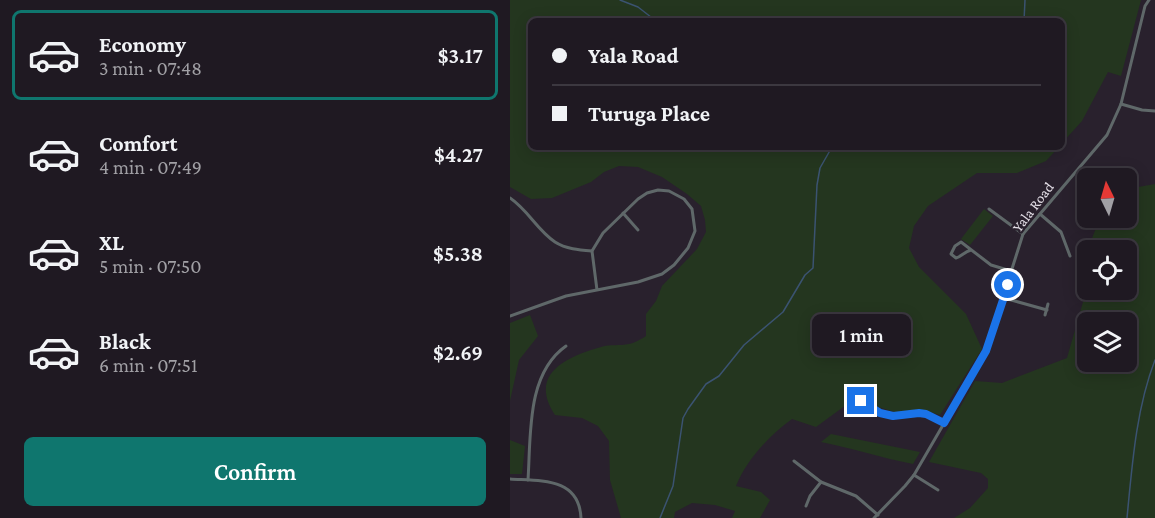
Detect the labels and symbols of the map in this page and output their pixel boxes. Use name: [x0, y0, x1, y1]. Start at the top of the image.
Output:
north arrow: [1077, 168, 1137, 228]
street label: Yala Road: [1009, 179, 1057, 235]
route start: [994, 271, 1021, 298]
callout: 1 min: [812, 314, 910, 356]
route end: [847, 387, 874, 414]

